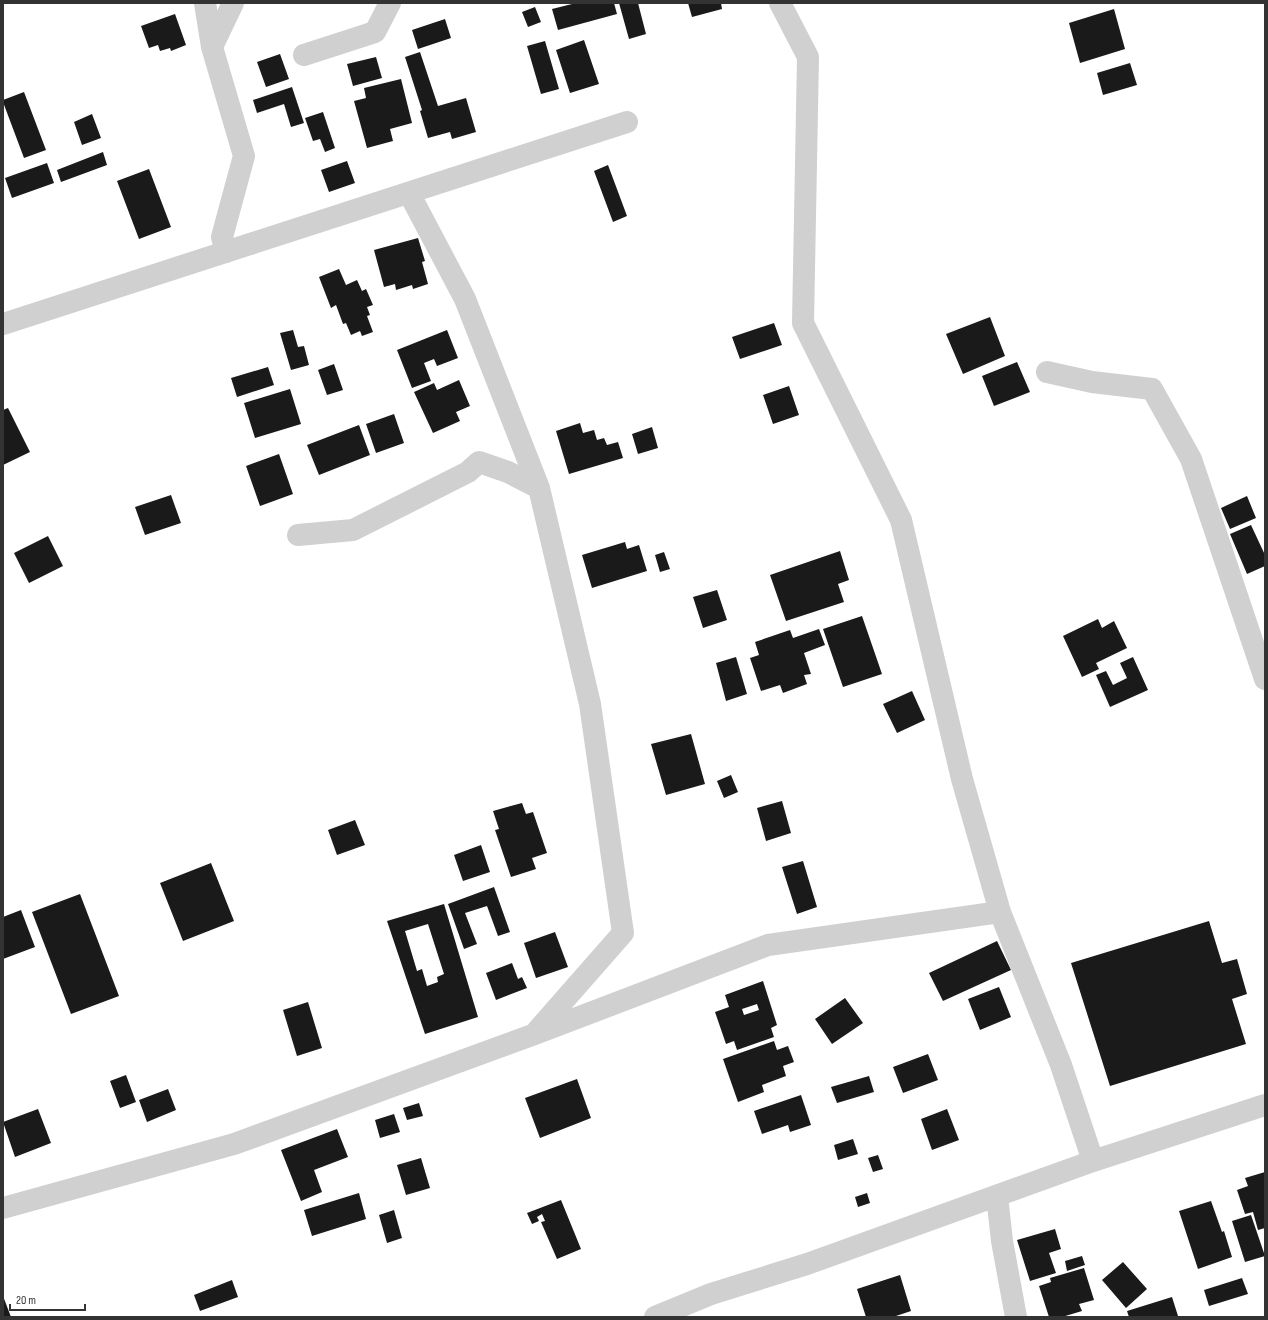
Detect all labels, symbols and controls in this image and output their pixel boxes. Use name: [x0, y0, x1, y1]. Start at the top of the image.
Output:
scale bar: [10, 1286, 85, 1312]
text: 20 m: [16, 1293, 36, 1308]

